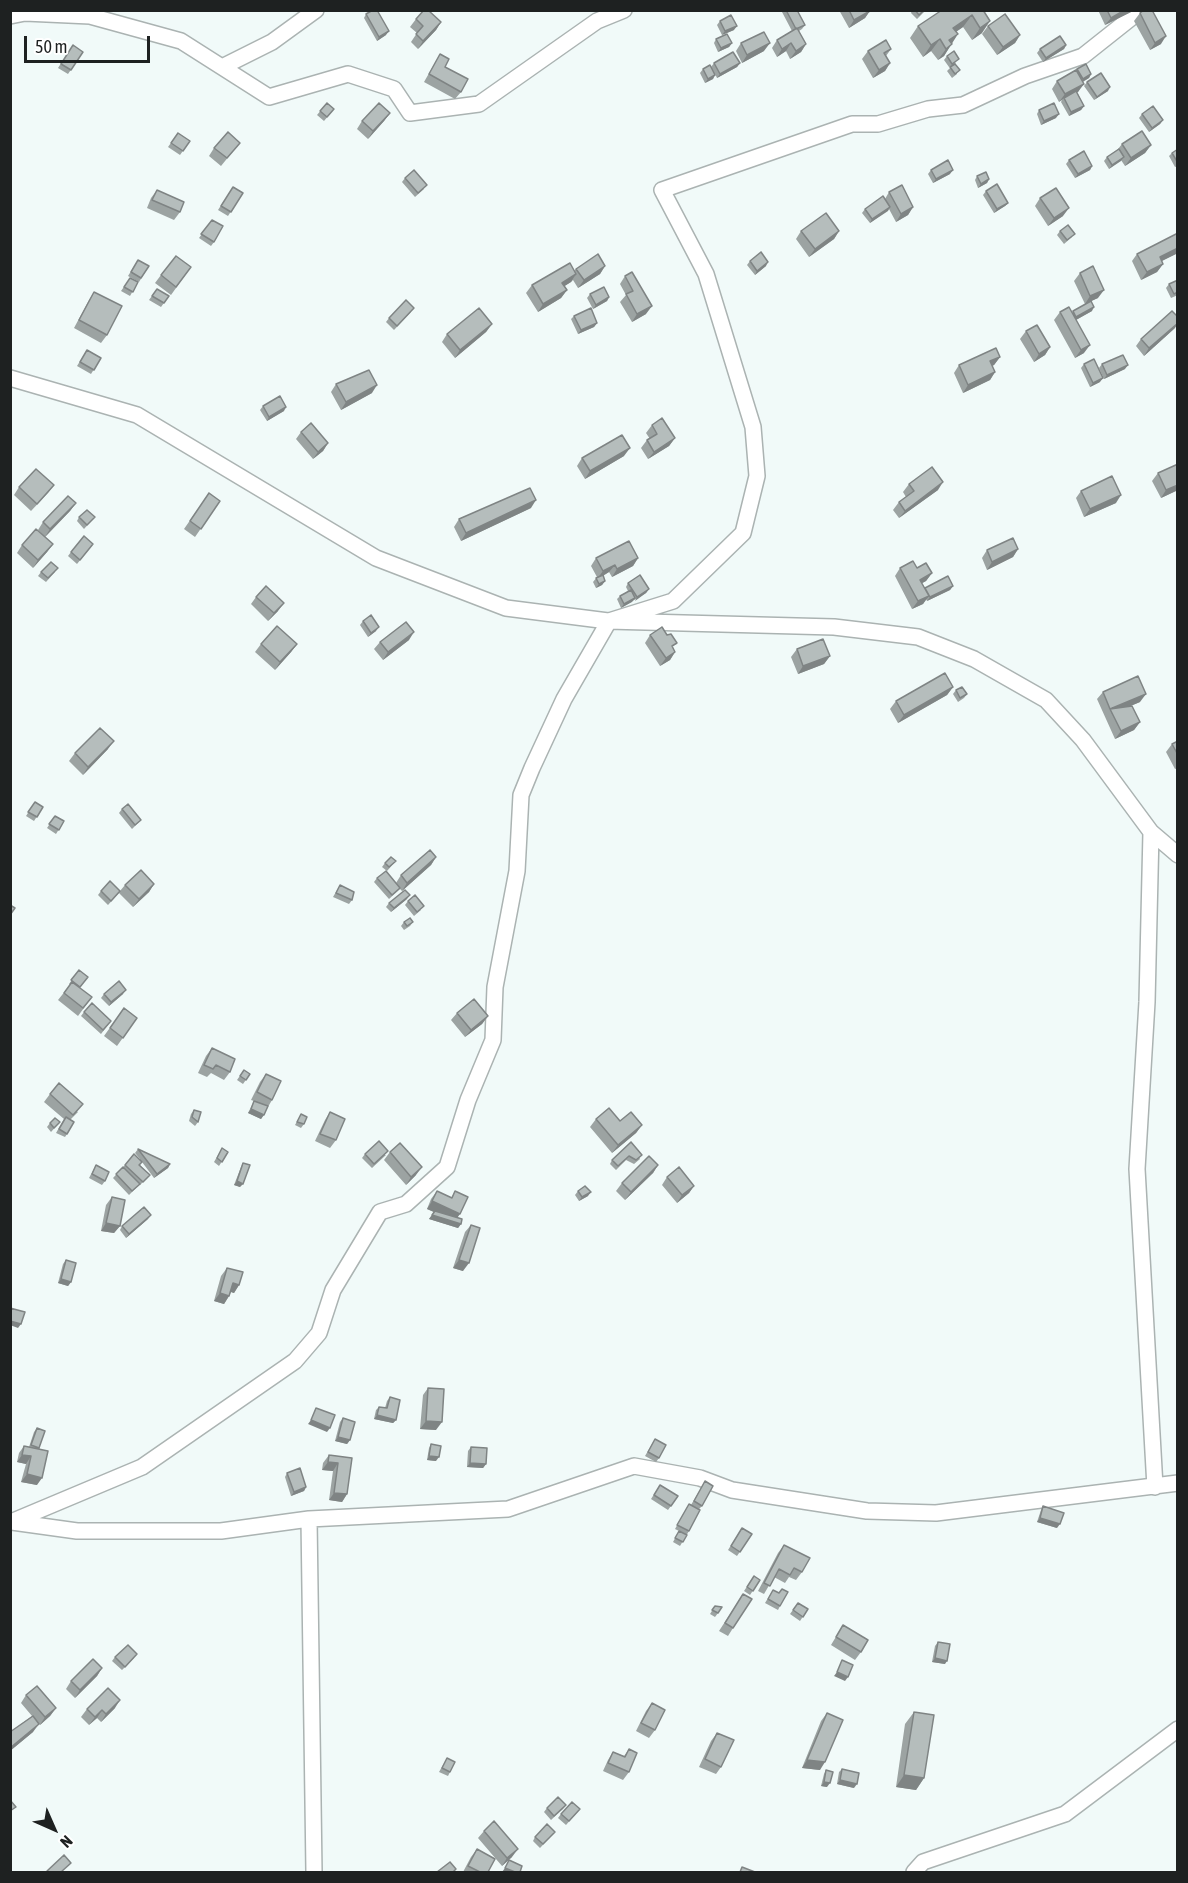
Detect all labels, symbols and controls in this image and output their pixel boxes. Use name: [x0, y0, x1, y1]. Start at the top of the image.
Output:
scale bar: [27, 24, 153, 62]
text: 50 m: [35, 36, 67, 57]
north arrow: [24, 1799, 84, 1859]
text: N: [57, 1832, 76, 1851]

